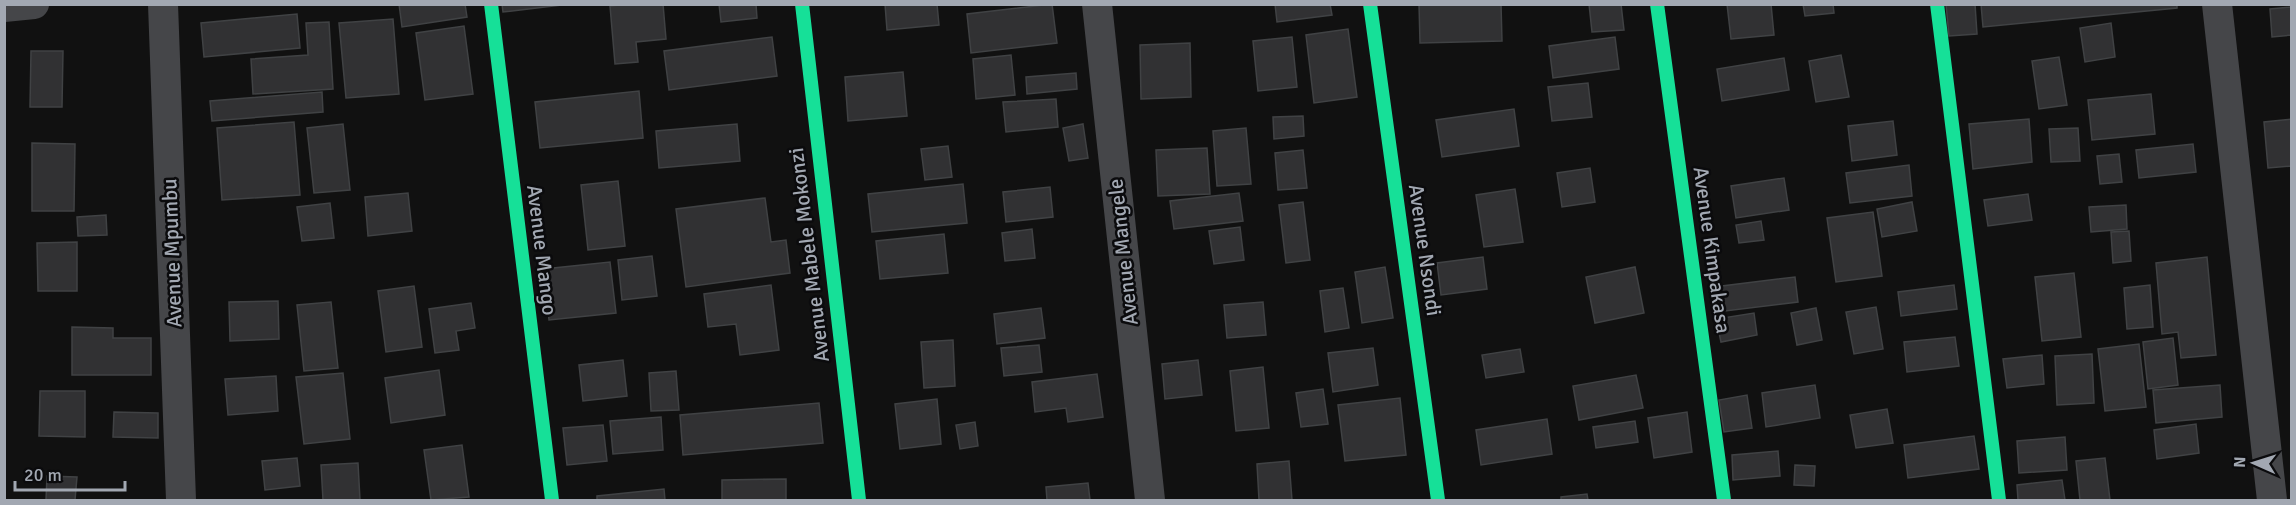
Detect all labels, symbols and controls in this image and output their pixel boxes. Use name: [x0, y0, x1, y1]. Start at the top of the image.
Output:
street label: Avenue Mabele Mokonzi: [783, 146, 835, 364]
street label: Avenue Kimpakasa: [1687, 165, 1737, 335]
street label: Avenue Mangele: [1102, 177, 1144, 327]
street label: Avenue Mpumbu: [156, 178, 188, 328]
street label: Avenue Nsondi: [1403, 182, 1447, 318]
street label: Avenue Mango: [521, 183, 563, 317]
north arrow: [2224, 433, 2284, 493]
scale bar: [15, 454, 124, 492]
text: N: [2230, 456, 2250, 468]
text: 20 m: [24, 464, 62, 486]

